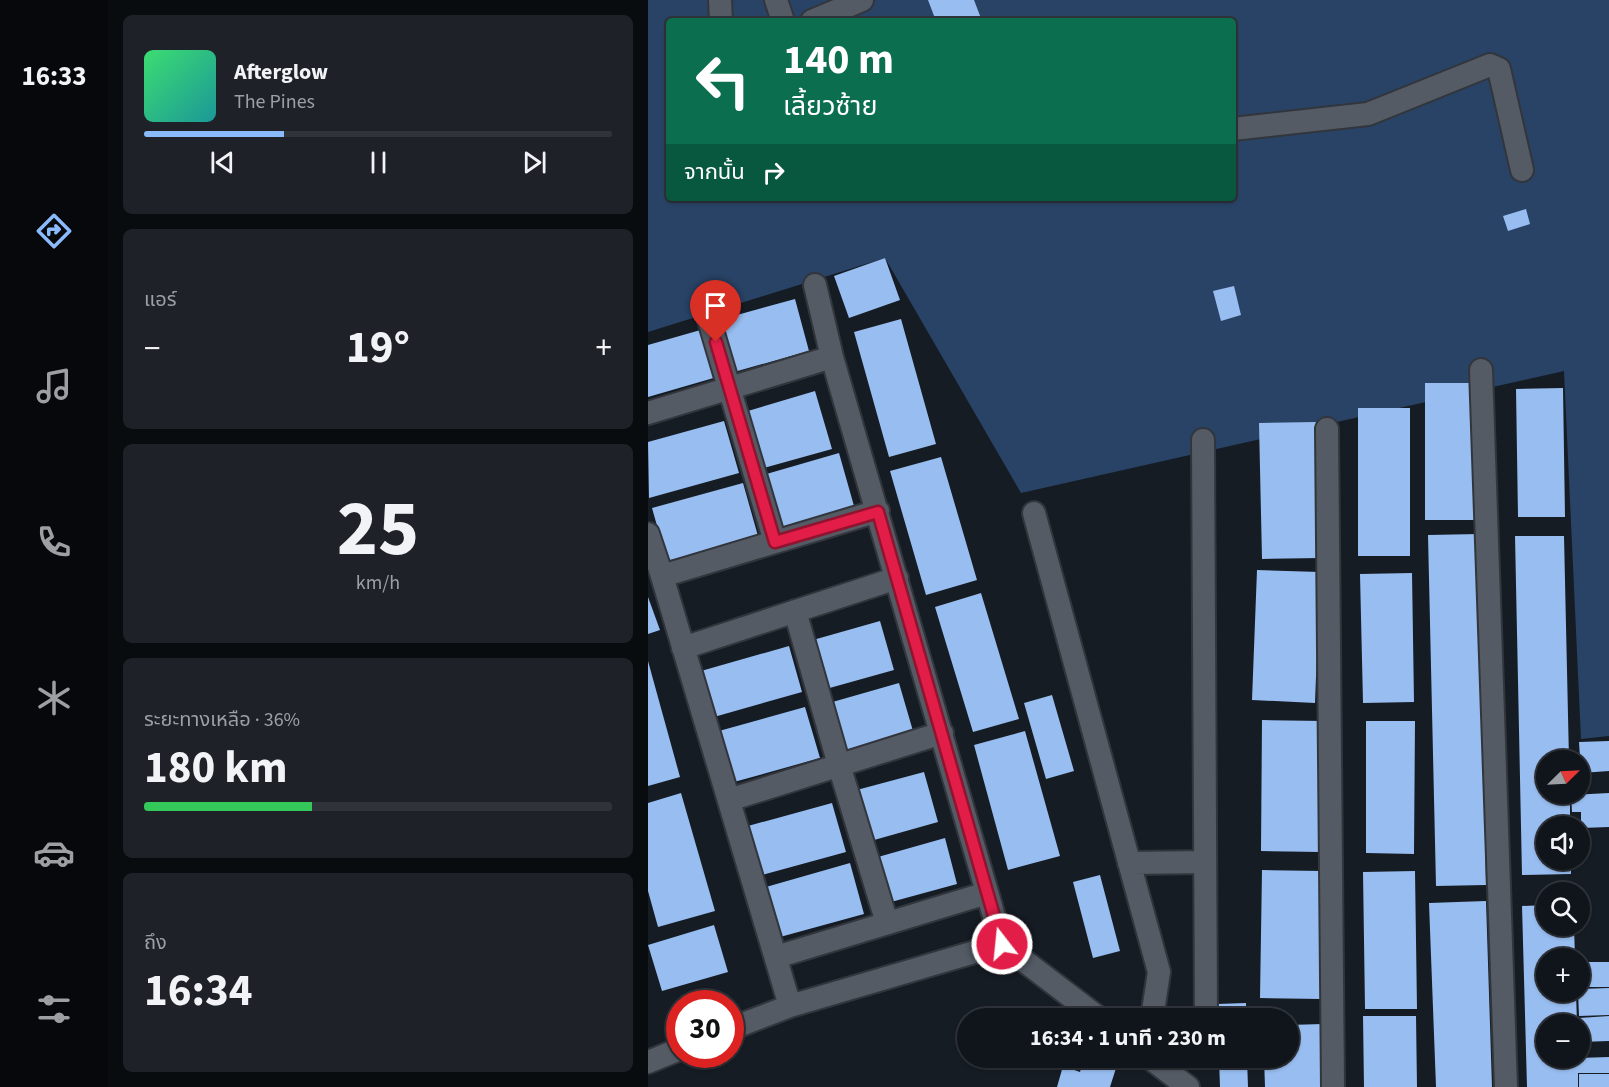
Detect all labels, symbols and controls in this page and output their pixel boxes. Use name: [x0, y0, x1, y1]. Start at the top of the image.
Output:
text: 140 m: [783, 30, 894, 90]
icon: left: [684, 42, 762, 120]
text: Afterglow: [234, 56, 328, 88]
text: 16:33: [21, 57, 87, 96]
text: เลี้ยวซ้าย: [783, 87, 877, 126]
text: The Pines: [234, 88, 315, 116]
icon: previous: [206, 146, 239, 179]
icon: pause: [362, 146, 395, 179]
icon: next: [518, 146, 551, 179]
text: จากนั้น: [684, 156, 745, 188]
icon: right: [757, 156, 790, 189]
icon: directions: [33, 210, 75, 252]
pin: [690, 280, 741, 342]
text: แอร์: [144, 286, 176, 314]
icon: arrive: [699, 289, 732, 322]
text: 19°: [346, 316, 410, 380]
text: −: [144, 325, 160, 372]
text: +: [596, 325, 612, 372]
icon: music: [33, 365, 75, 407]
text: 25: [337, 474, 419, 585]
icon: phone: [33, 521, 75, 563]
text: km/h: [356, 569, 400, 597]
icon: climate: [33, 677, 75, 719]
text: ระยะทางเหลือ · 36%: [144, 706, 300, 734]
text: 180 km: [144, 736, 288, 800]
north arrow: [1536, 750, 1590, 804]
map controls: [1536, 750, 1590, 1068]
button: sound: [1536, 816, 1590, 870]
icon: car: [33, 832, 75, 874]
button: search: [1536, 882, 1590, 936]
position arrow: [970, 912, 1034, 976]
text: ถึง: [144, 929, 167, 957]
button: +: [1536, 948, 1590, 1002]
text: 16:34: [144, 959, 253, 1023]
icon: filters: [33, 988, 75, 1030]
speed limit sign: 30: [666, 990, 744, 1068]
button: −: [1536, 1014, 1590, 1068]
text: 16:34 · 1 นาที · 230 m: [1030, 1022, 1226, 1054]

